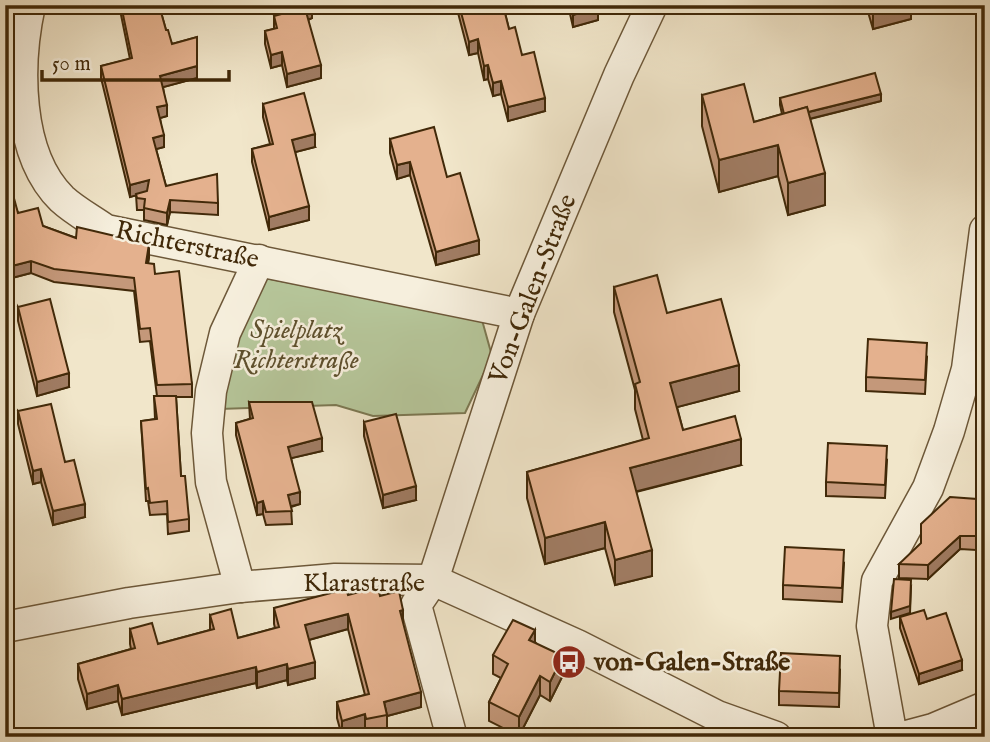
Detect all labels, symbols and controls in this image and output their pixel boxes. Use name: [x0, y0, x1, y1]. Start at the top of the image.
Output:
scale bar: [42, 38, 229, 82]
text: 50 m: [52, 51, 91, 78]
street label: Von-Galen-Straße: [481, 189, 584, 389]
street label: Richterstraße: [112, 214, 262, 276]
park label: Spielplatz Richterstraße: [233, 314, 359, 377]
street label: Klarastraße: [303, 567, 425, 600]
bus stop icon: von-Galen-Straße: [550, 643, 588, 681]
place label: von-Galen-Straße: [593, 646, 790, 679]

